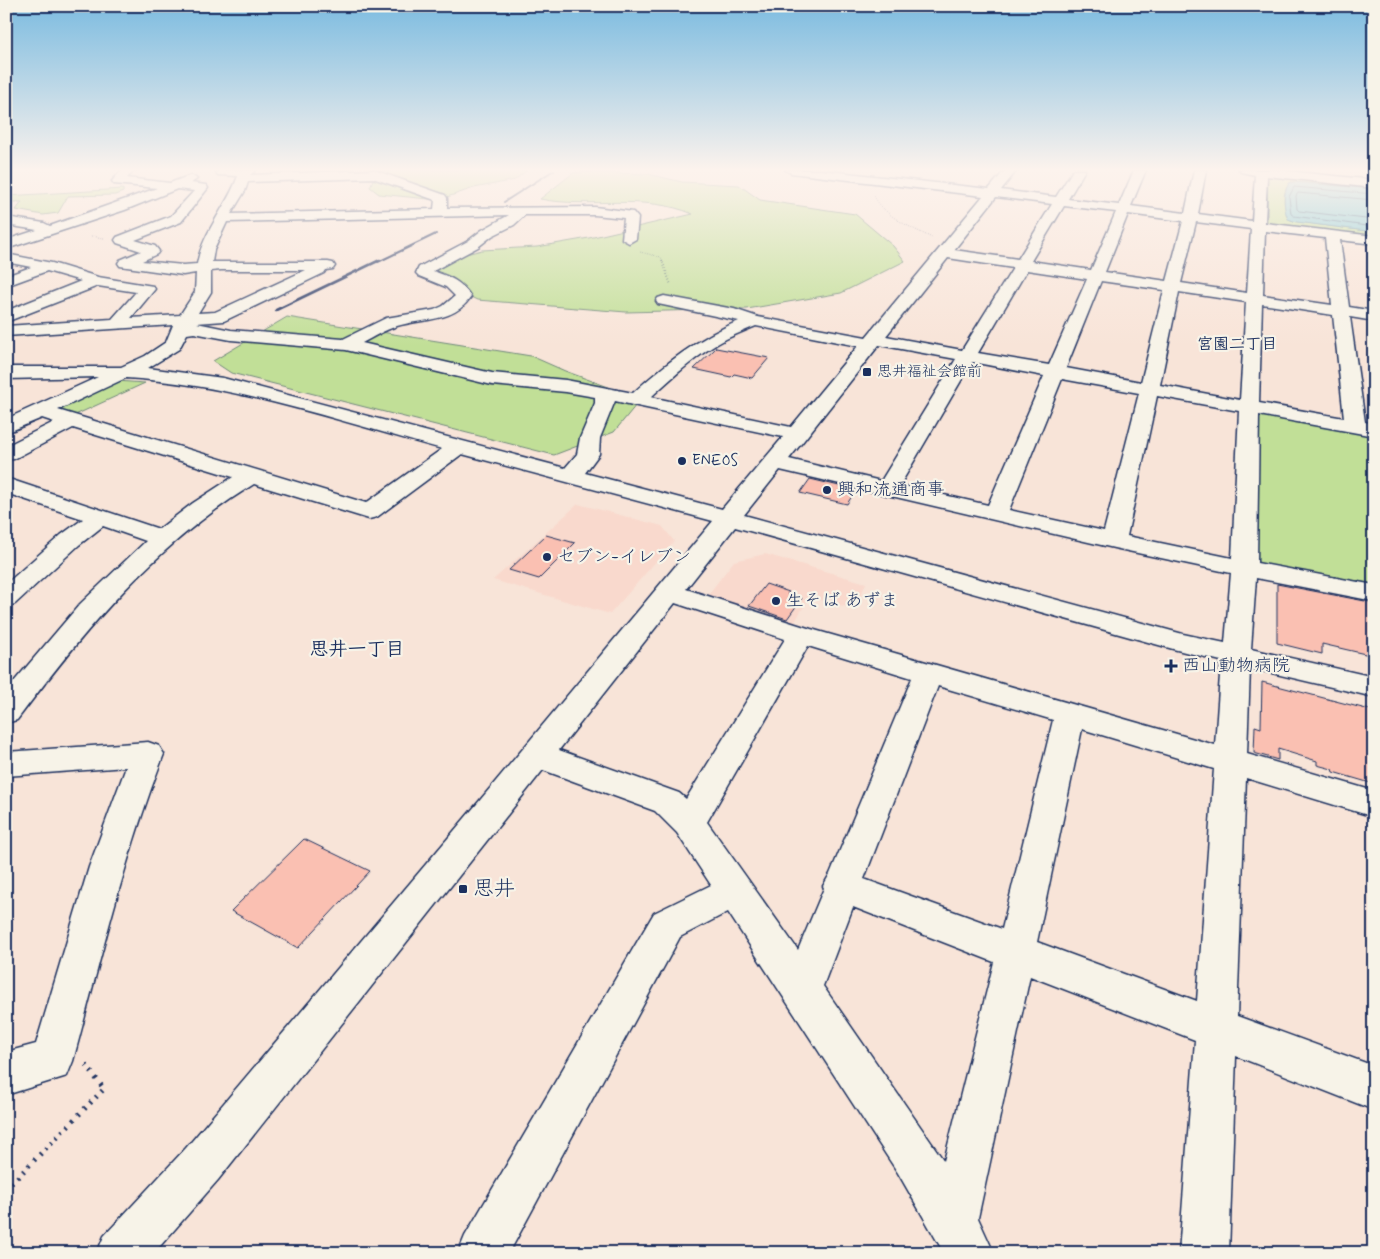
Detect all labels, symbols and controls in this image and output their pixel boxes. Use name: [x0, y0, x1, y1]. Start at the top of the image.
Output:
district label: 宮園二丁目: [1197, 334, 1277, 355]
place label: 思井福祉会館前: [877, 362, 982, 382]
marker: 思井福祉会館前: [861, 366, 873, 378]
place label: ENEOS: [692, 451, 739, 471]
marker: ENEOS: [676, 455, 688, 467]
place label: 興和流通商事: [837, 478, 945, 502]
marker: 興和流通商事: [821, 484, 833, 496]
place label: セブン-イレブン: [557, 545, 691, 569]
marker: セブン-イレブン: [541, 551, 553, 563]
place label: 生そば あずま: [786, 589, 899, 613]
marker: 生そば あずま: [770, 595, 782, 607]
district label: 思井一丁目: [309, 637, 405, 662]
place label: 西山動物病院: [1182, 654, 1290, 678]
marker: 西山動物病院: [1164, 659, 1178, 673]
place label: 思井: [473, 875, 515, 903]
marker: 思井: [457, 883, 469, 895]

